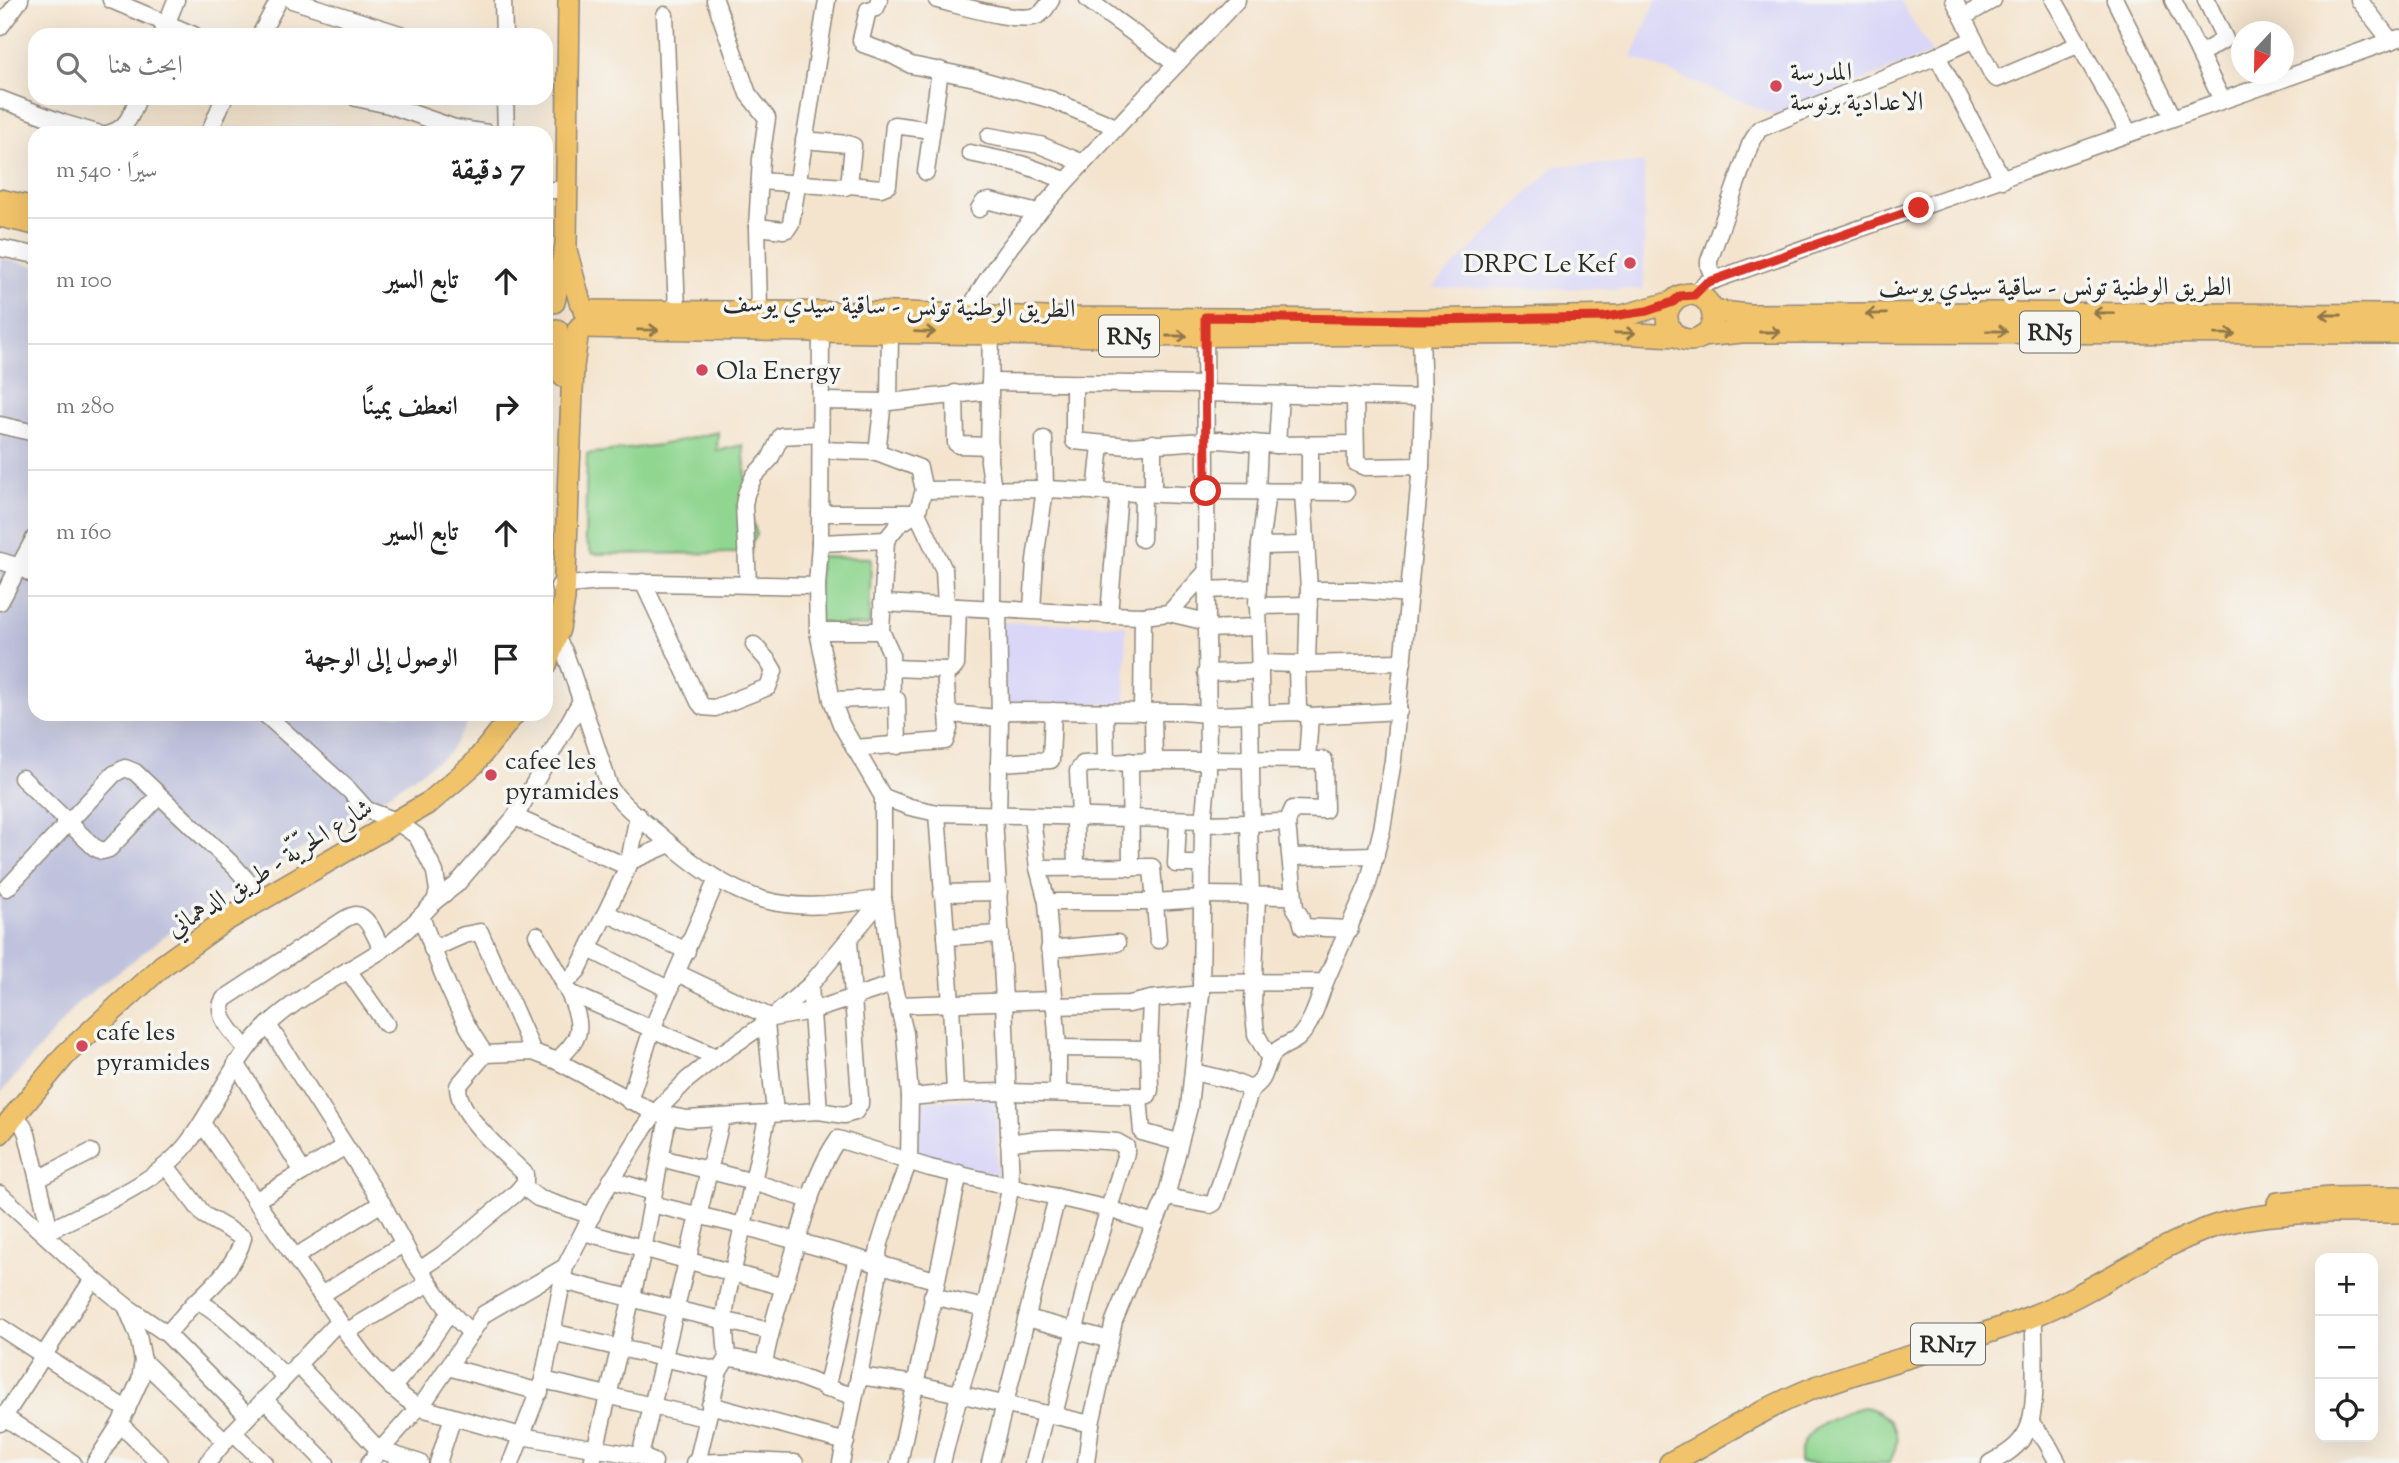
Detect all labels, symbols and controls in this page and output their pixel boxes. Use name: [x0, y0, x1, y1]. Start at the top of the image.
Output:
north arrow: [2231, 21, 2294, 84]
search box: [28, 28, 553, 105]
icon: search: [52, 48, 90, 86]
text: ابحث هنا: [108, 48, 183, 85]
place label: المدرسة الاعدادية برنوسة: [1790, 55, 1923, 122]
marker: المدرسة الاعدادية برنوسة: [1768, 78, 1784, 94]
text: 7 دقيقة: [451, 150, 525, 193]
text: سيرًا · 540 m: [56, 155, 158, 188]
route end: [1903, 192, 1934, 223]
place label: DRPC Le Kef: [1463, 247, 1617, 284]
marker: DRPC Le Kef: [1622, 255, 1638, 271]
icon: ahead: [487, 262, 525, 300]
text: تابع السير: [385, 263, 458, 300]
text: 100 m: [56, 265, 112, 298]
street label: الطريق الوطنية تونس - ساقية سيدي يوسف: [1878, 270, 2232, 307]
street label: الطريق الوطنية تونس - ساقية سيدي يوسف: [722, 286, 1076, 329]
one-way arrow: [2092, 306, 2115, 320]
one-way arrow: [1865, 308, 1888, 321]
one-way arrow: [2320, 308, 2343, 322]
road number: RN5: [2020, 312, 2080, 352]
road number: RN5: [1099, 316, 1159, 356]
one-way arrow: [637, 323, 660, 336]
one-way arrow: [1985, 324, 2008, 338]
one-way arrow: [913, 325, 936, 339]
one-way arrow: [1758, 325, 1781, 339]
one-way arrow: [1613, 326, 1636, 340]
one-way arrow: [2213, 327, 2236, 340]
one-way arrow: [1165, 329, 1188, 343]
place label: Ola Energy: [716, 354, 841, 391]
marker: Ola Energy: [694, 362, 710, 378]
icon: right: [487, 388, 525, 426]
text: انعطف يمينًا: [362, 389, 458, 426]
text: 280 m: [56, 391, 114, 424]
route start: [1190, 475, 1221, 506]
icon: ahead: [487, 514, 525, 552]
text: تابع السير: [385, 515, 458, 552]
text: 160 m: [56, 517, 111, 550]
icon: arrive: [487, 640, 525, 678]
text: الوصول إلى الوجهة: [304, 641, 458, 678]
place label: cafee les pyramides: [505, 744, 619, 811]
marker: cafee les pyramides: [483, 767, 499, 783]
street label: شارع الحرّيّة - طريق الدهماني: [159, 789, 381, 948]
place label: cafe les pyramides: [96, 1015, 210, 1082]
marker: cafe les pyramides: [74, 1038, 90, 1054]
map controls: [2315, 1253, 2378, 1442]
button: +: [2315, 1253, 2378, 1316]
button: −: [2315, 1316, 2378, 1379]
road number: RN17: [1911, 1324, 1985, 1364]
button: locate: [2315, 1379, 2378, 1442]

